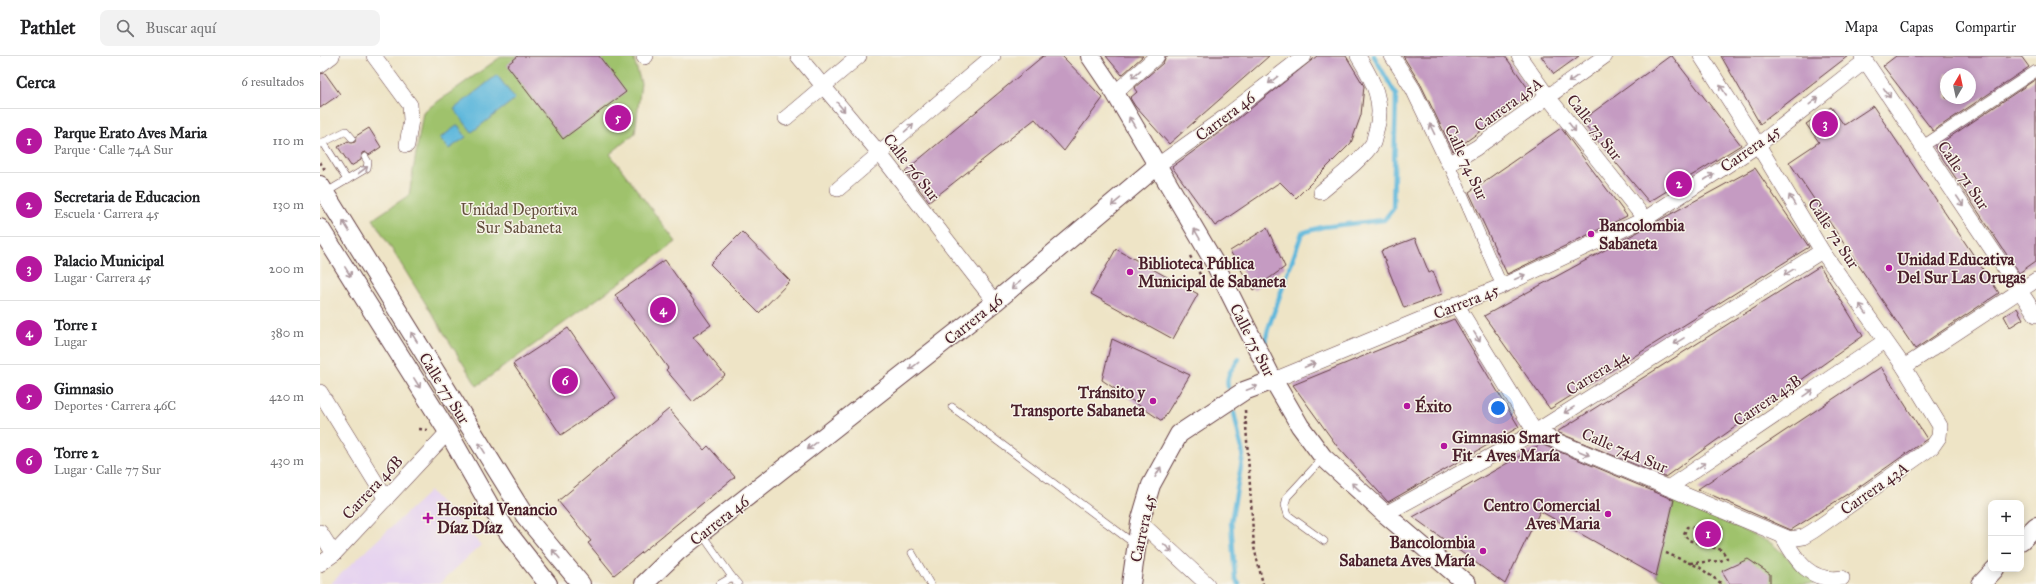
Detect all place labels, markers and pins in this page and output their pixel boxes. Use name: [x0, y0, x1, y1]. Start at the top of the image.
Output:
pin: 5: [605, 103, 631, 133]
pin: 3: [1812, 109, 1838, 139]
pin: 2: [1666, 169, 1692, 199]
place label: Bancolombia Sabaneta: [1599, 216, 1686, 253]
marker: Bancolombia Sabaneta: [1586, 229, 1596, 239]
place label: Unidad Educativa Del Sur Las Orugas: [1897, 250, 2026, 288]
place label: Biblioteca Pública Municipal de Sabaneta: [1138, 254, 1287, 292]
marker: Unidad Educativa Del Sur Las Orugas: [1884, 263, 1894, 273]
marker: Biblioteca Pública Municipal de Sabaneta: [1125, 267, 1135, 277]
pin: 4: [650, 295, 676, 325]
pin: 6: [552, 366, 578, 396]
place label: Tránsito y Transporte Sabaneta: [1010, 383, 1146, 421]
place label: Éxito: [1415, 395, 1452, 416]
marker: Tránsito y Transporte Sabaneta: [1148, 396, 1158, 406]
marker: Éxito: [1402, 401, 1412, 411]
place label: Gimnasio Smart Fit - Aves María: [1452, 428, 1561, 465]
marker: Gimnasio Smart Fit - Aves María: [1439, 441, 1449, 451]
place label: Centro Comercial Aves Maria: [1483, 496, 1601, 533]
place label: Hospital Venancio Díaz Díaz: [437, 500, 557, 537]
marker: Centro Comercial Aves Maria: [1603, 509, 1613, 519]
marker: Hospital Venancio Díaz Díaz: [422, 512, 434, 524]
pin: 1: [1695, 519, 1721, 549]
place label: Bancolombia Sabaneta Aves María: [1339, 533, 1476, 570]
marker: Bancolombia Sabaneta Aves María: [1478, 546, 1488, 556]

